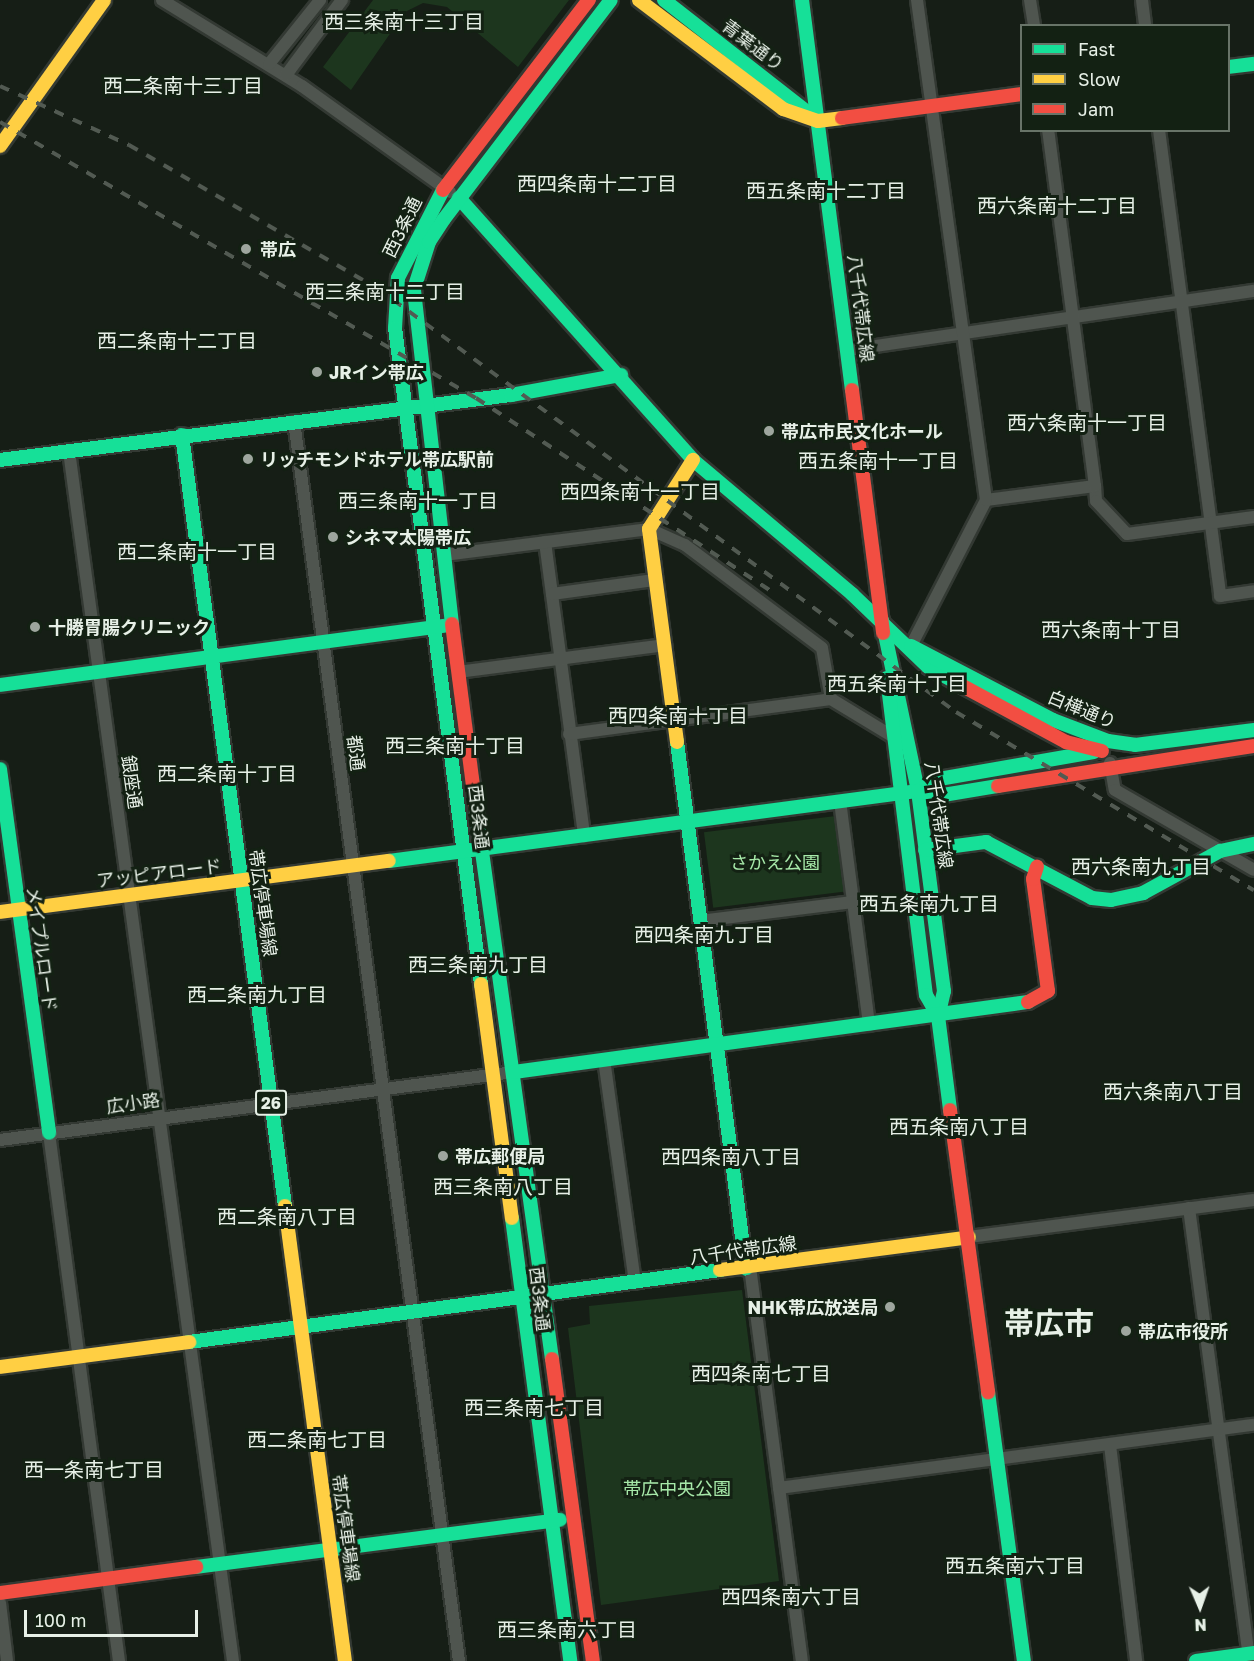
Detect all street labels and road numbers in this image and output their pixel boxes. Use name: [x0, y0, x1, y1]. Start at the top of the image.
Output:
street label: 青葉通り: [718, 15, 788, 75]
street label: 西3条通: [378, 193, 426, 261]
street label: 八千代帯広線: [844, 253, 878, 363]
street label: 白樺通り: [1045, 686, 1119, 732]
street label: 都通: [343, 734, 369, 772]
street label: 銀座通: [118, 754, 146, 810]
street label: 八千代帯広線: [921, 760, 957, 870]
street label: 西3条通: [464, 784, 494, 850]
street label: 帯広停車場線: [245, 848, 281, 958]
street label: アッピアロード: [95, 855, 223, 891]
street label: メイプルロード: [23, 885, 61, 1013]
street label: 広小路: [105, 1089, 161, 1117]
road number: 26: [254, 1090, 288, 1116]
street label: 八千代帯広線: [688, 1232, 798, 1268]
street label: 西3条通: [525, 1266, 555, 1332]
street label: 帯広停車場線: [328, 1473, 364, 1583]

